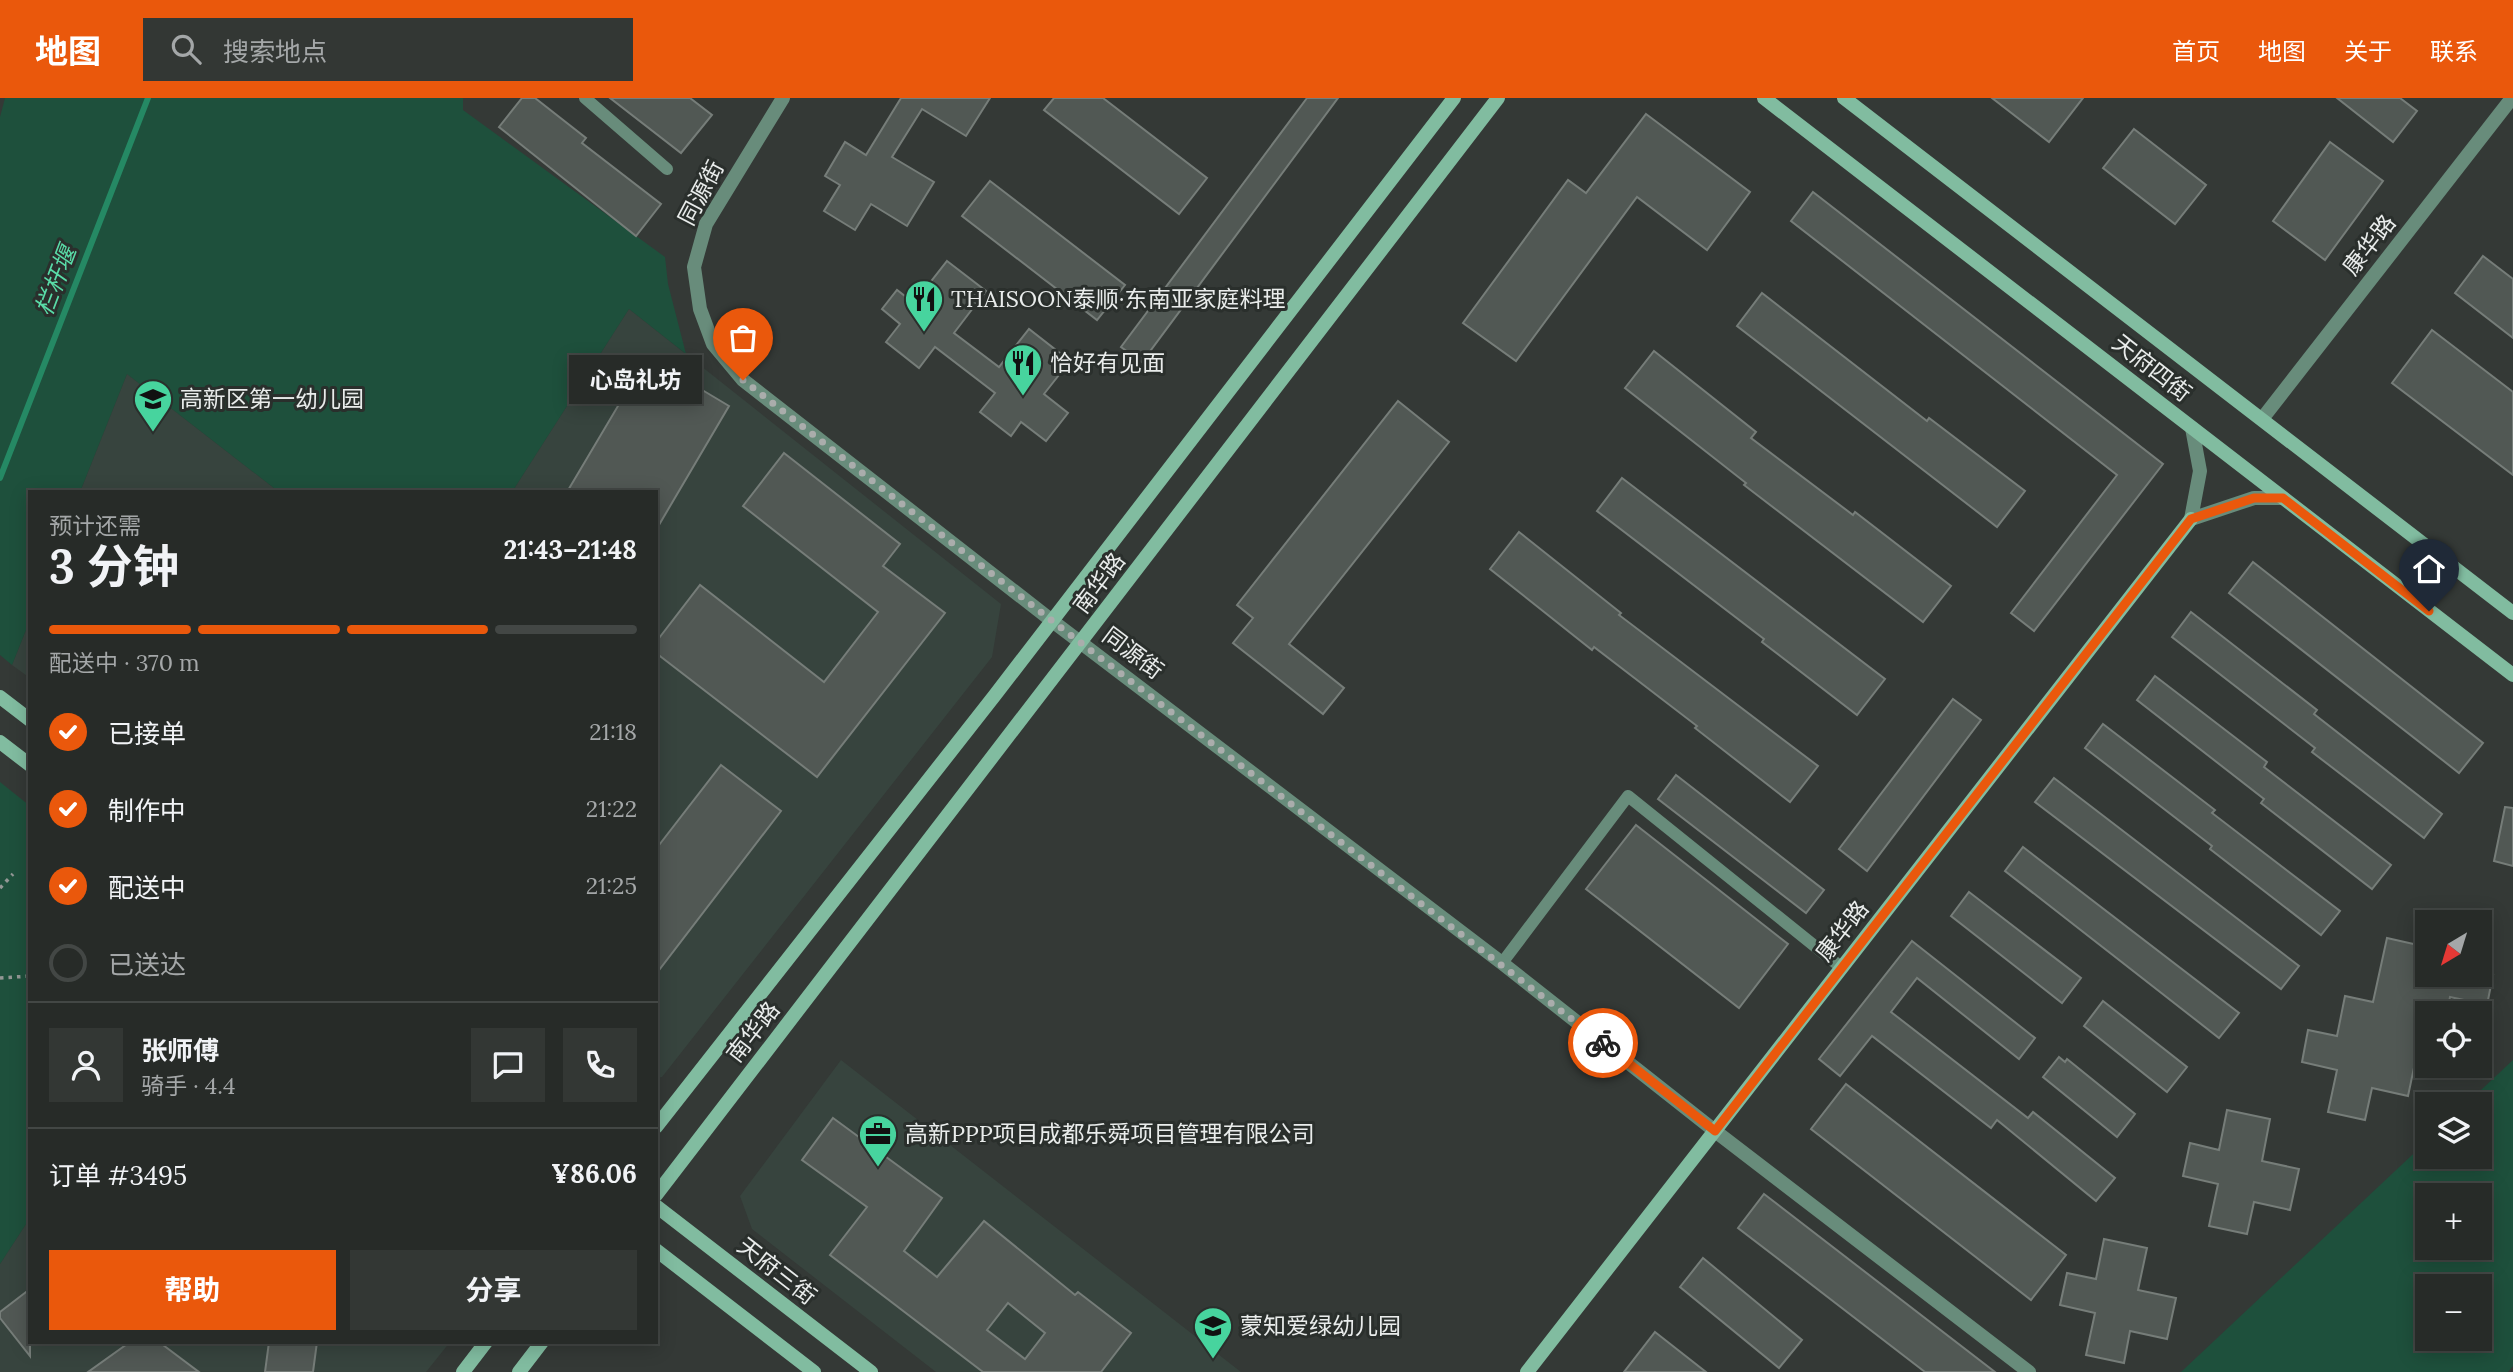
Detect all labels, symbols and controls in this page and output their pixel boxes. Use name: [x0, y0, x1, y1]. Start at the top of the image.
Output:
search box: [143, 18, 633, 81]
text: 地图: [35, 30, 101, 72]
icon: search: [167, 30, 205, 68]
text: 搜索地点: [223, 35, 327, 68]
text: 首页: [2172, 36, 2220, 67]
text: 地图: [2258, 36, 2306, 67]
text: 关于: [2344, 36, 2392, 67]
text: 联系: [2430, 36, 2478, 67]
street label: 同源街: [672, 155, 730, 230]
street label: 康华路: [2336, 209, 2401, 281]
water label: 栏杆堰: [28, 238, 84, 320]
restaurant icon: THAISOON泰顺·东南亚家庭料理: [903, 278, 945, 333]
place label: THAISOON泰顺·东南亚家庭料理: [951, 284, 1285, 313]
pin: [713, 308, 773, 380]
icon: bag: [724, 319, 762, 357]
street label: 天府四街: [2107, 328, 2197, 407]
restaurant icon: 恰好有见面: [1002, 342, 1044, 397]
place label: 恰好有见面: [1050, 348, 1165, 377]
callout: 心岛礼坊: [568, 356, 701, 404]
text: 心岛礼坊: [590, 365, 682, 394]
school or university icon: 高新区第一幼儿园: [132, 378, 174, 433]
place label: 高新区第一幼儿园: [180, 384, 364, 413]
text: 预计还需: [49, 511, 141, 540]
text: 21:43–21:48: [503, 533, 637, 566]
text: 3 分钟: [49, 537, 179, 596]
pin: [2399, 539, 2459, 611]
street label: 南华路: [1066, 546, 1131, 619]
icon: home: [2410, 550, 2448, 588]
street label: 同源街: [1097, 620, 1170, 685]
text: 配送中 · 370 m: [49, 648, 200, 677]
icon: check: [49, 713, 87, 751]
text: 已接单: [108, 717, 186, 750]
text: 21:18: [589, 717, 637, 746]
icon: check: [49, 790, 87, 828]
text: 制作中: [108, 794, 186, 827]
text: 21:22: [586, 794, 637, 823]
icon: check: [49, 867, 87, 905]
text: 配送中: [108, 871, 186, 904]
text: 21:25: [586, 871, 637, 900]
street label: 康华路: [1809, 895, 1874, 967]
north arrow: [2415, 910, 2492, 987]
map controls: [2415, 910, 2492, 1351]
text: 已送达: [108, 948, 186, 981]
street label: 南华路: [720, 996, 785, 1068]
button: locate: [2415, 1001, 2492, 1078]
courier: [1568, 1008, 1638, 1078]
icon: bike: [1584, 1024, 1622, 1062]
button: person: [49, 1028, 123, 1102]
button: chat: [471, 1028, 545, 1102]
button: phone: [563, 1028, 637, 1102]
text: 张师傅: [141, 1034, 219, 1067]
text: 骑手 · 4.4: [141, 1071, 235, 1100]
button: layers: [2415, 1092, 2492, 1169]
office icon: 高新PPP项目成都乐舜项目管理有限公司: [857, 1113, 899, 1168]
place label: 高新PPP项目成都乐舜项目管理有限公司: [905, 1119, 1315, 1148]
text: ¥86.06: [551, 1157, 637, 1190]
text: 订单 #3495: [49, 1159, 187, 1192]
button: +: [2415, 1183, 2492, 1260]
street label: 天府三街: [732, 1231, 822, 1310]
button: 帮助: [49, 1250, 336, 1330]
button: 分享: [350, 1250, 637, 1330]
button: −: [2415, 1274, 2492, 1351]
school or university icon: 蒙知爱绿幼儿园: [1192, 1305, 1234, 1360]
place label: 蒙知爱绿幼儿园: [1240, 1311, 1401, 1340]

